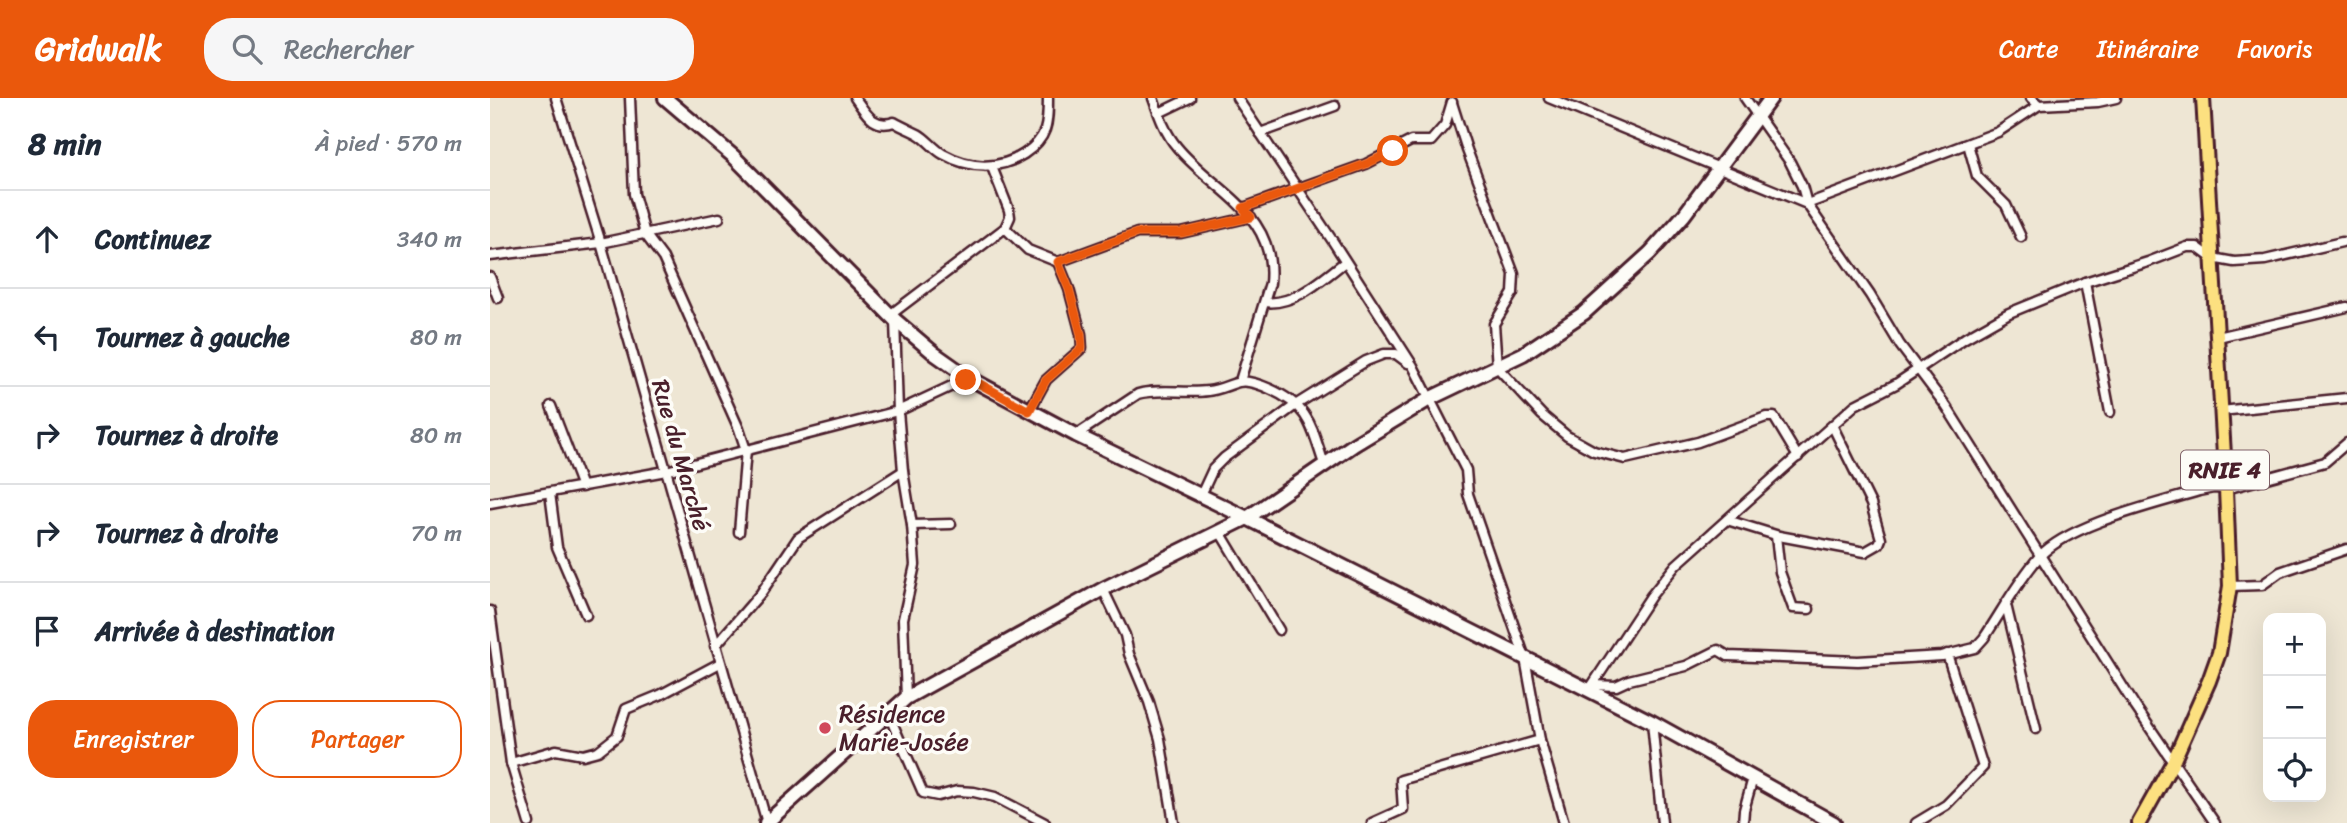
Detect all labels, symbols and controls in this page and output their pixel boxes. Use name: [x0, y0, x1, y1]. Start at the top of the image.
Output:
search box: [204, 18, 694, 81]
text: Gridwalk: [35, 20, 162, 78]
text: Rechercher: [284, 26, 413, 72]
text: Carte: [1999, 28, 2059, 70]
text: Itinéraire: [2097, 28, 2199, 70]
text: Favoris: [2237, 28, 2312, 70]
icon: search: [228, 30, 266, 68]
text: 8 min: [28, 117, 101, 171]
text: À pied · 570 m: [315, 123, 462, 164]
route start: [1377, 135, 1408, 166]
text: Continuez: [95, 216, 211, 262]
text: 340 m: [397, 219, 462, 260]
icon: ahead: [28, 220, 66, 258]
text: Tournez à gauche: [95, 314, 290, 360]
text: 80 m: [410, 317, 462, 358]
icon: left: [28, 318, 66, 356]
route end: [950, 364, 981, 395]
street label: Rue du Marché: [639, 374, 723, 536]
text: Tournez à droite: [95, 412, 278, 458]
text: 80 m: [410, 415, 462, 456]
icon: right: [28, 416, 66, 454]
road number: RNIE 4: [2181, 450, 2269, 490]
text: Tournez à droite: [95, 510, 278, 556]
text: 70 m: [411, 513, 462, 554]
icon: right: [28, 514, 66, 552]
text: Arrivée à destination: [95, 608, 335, 654]
icon: arrive: [28, 612, 66, 650]
map controls: [2263, 613, 2326, 802]
button: +: [2263, 613, 2326, 676]
button: −: [2263, 676, 2326, 739]
place label: Résidence Marie-Josée: [839, 693, 969, 763]
button: Enregistrer: [28, 700, 238, 778]
button: Partager: [252, 700, 462, 778]
marker: Résidence Marie-Josée: [817, 720, 833, 736]
button: locate: [2263, 739, 2326, 802]

